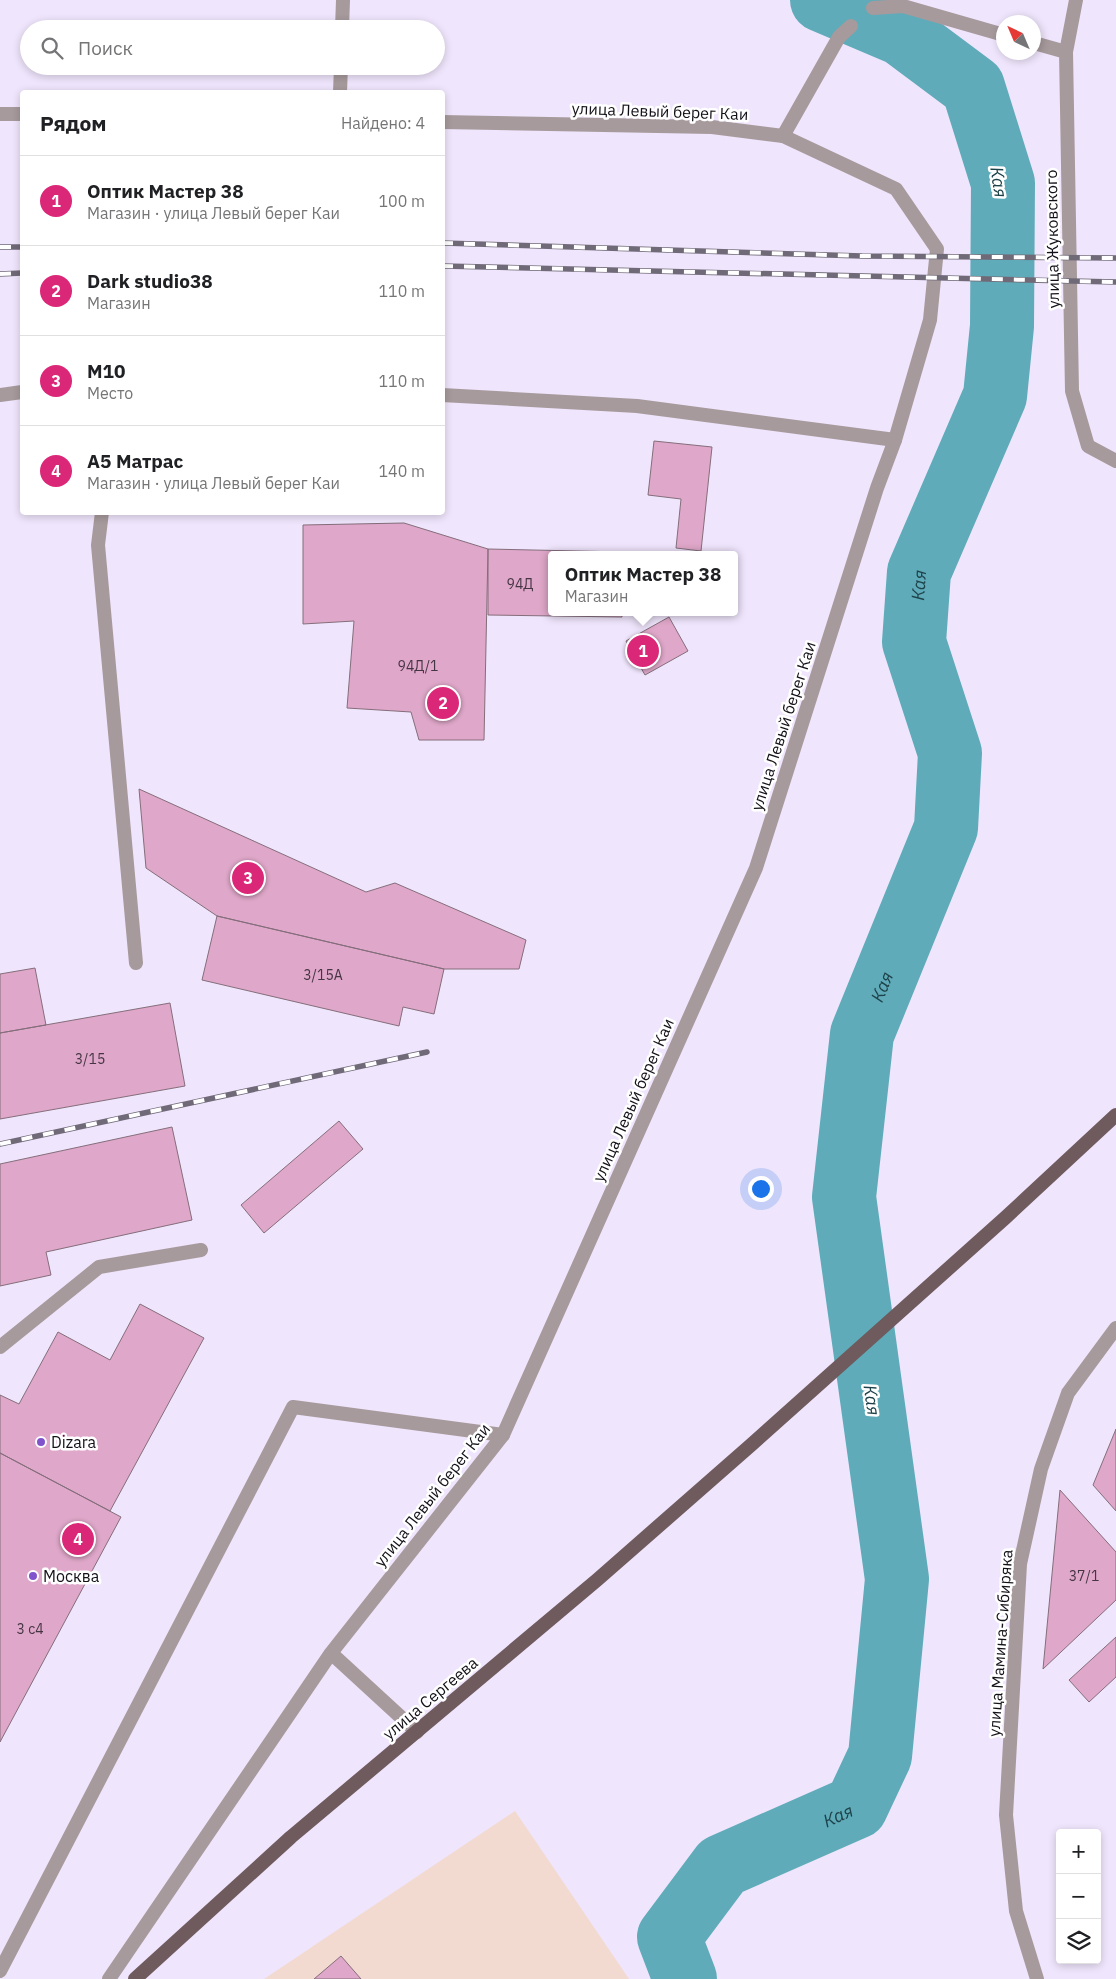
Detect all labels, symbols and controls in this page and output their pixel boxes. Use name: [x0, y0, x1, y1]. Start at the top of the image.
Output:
north arrow: [996, 15, 1041, 60]
search box: [20, 20, 445, 75]
icon: search: [38, 34, 66, 62]
text: Поиск: [78, 36, 133, 60]
street label: улица Левый берег Каи: [571, 98, 749, 124]
text: Рядом: [40, 109, 107, 137]
text: Найдено: 4: [341, 113, 425, 133]
water label: Кая: [985, 165, 1013, 199]
street label: улица Жуковского: [1041, 169, 1063, 309]
text: Оптик Мастер 38: [87, 179, 244, 203]
text: 1: [51, 191, 61, 211]
text: 100 m: [378, 191, 425, 211]
text: Магазин · улица Левый берег Каи: [87, 203, 340, 223]
text: Dark studio38: [87, 269, 213, 293]
text: 2: [51, 281, 61, 301]
text: 110 m: [378, 281, 425, 301]
text: Магазин: [87, 293, 151, 313]
text: M10: [87, 359, 125, 383]
text: 3: [51, 371, 61, 391]
text: 110 m: [378, 371, 425, 391]
text: Место: [87, 383, 133, 403]
text: А5 Матрас: [87, 449, 183, 473]
text: 4: [51, 461, 61, 481]
text: 140 m: [378, 461, 425, 481]
text: Магазин · улица Левый берег Каи: [87, 473, 340, 493]
popup: [548, 551, 738, 616]
text: Оптик Мастер 38: [565, 562, 721, 586]
water label: Кая: [905, 569, 931, 601]
house number: 94Д: [507, 575, 533, 593]
text: Магазин: [565, 586, 628, 606]
pin: 1: [627, 632, 659, 670]
street label: улица Левый берег Каи: [746, 639, 820, 813]
house number: 94Д/1: [398, 657, 438, 675]
pin: 2: [427, 684, 459, 722]
pin: 3: [232, 859, 264, 897]
house number: 3/15А: [303, 966, 343, 984]
water label: Кая: [865, 968, 898, 1005]
street label: улица Левый берег Каи: [588, 1015, 678, 1185]
house number: 3/15: [75, 1050, 105, 1068]
your location: [748, 1176, 774, 1202]
water label: Кая: [858, 1383, 886, 1417]
street label: улица Левый берег Каи: [370, 1419, 494, 1571]
place label: Dizara: [51, 1432, 97, 1452]
marker: Dizara: [35, 1436, 47, 1448]
pin: 4: [62, 1520, 94, 1558]
street label: улица Мамина-Сибиряка: [983, 1548, 1017, 1737]
place label: Москва: [43, 1566, 100, 1586]
house number: 37/1: [1069, 1567, 1099, 1585]
marker: Москва: [27, 1570, 39, 1582]
house number: 3 с4: [16, 1620, 44, 1638]
street label: улица Сергеева: [378, 1652, 482, 1743]
water label: Кая: [819, 1798, 856, 1832]
map controls: [1056, 1829, 1101, 1964]
button: +: [1056, 1829, 1101, 1874]
button: −: [1056, 1874, 1101, 1919]
button: layers: [1056, 1919, 1101, 1964]

